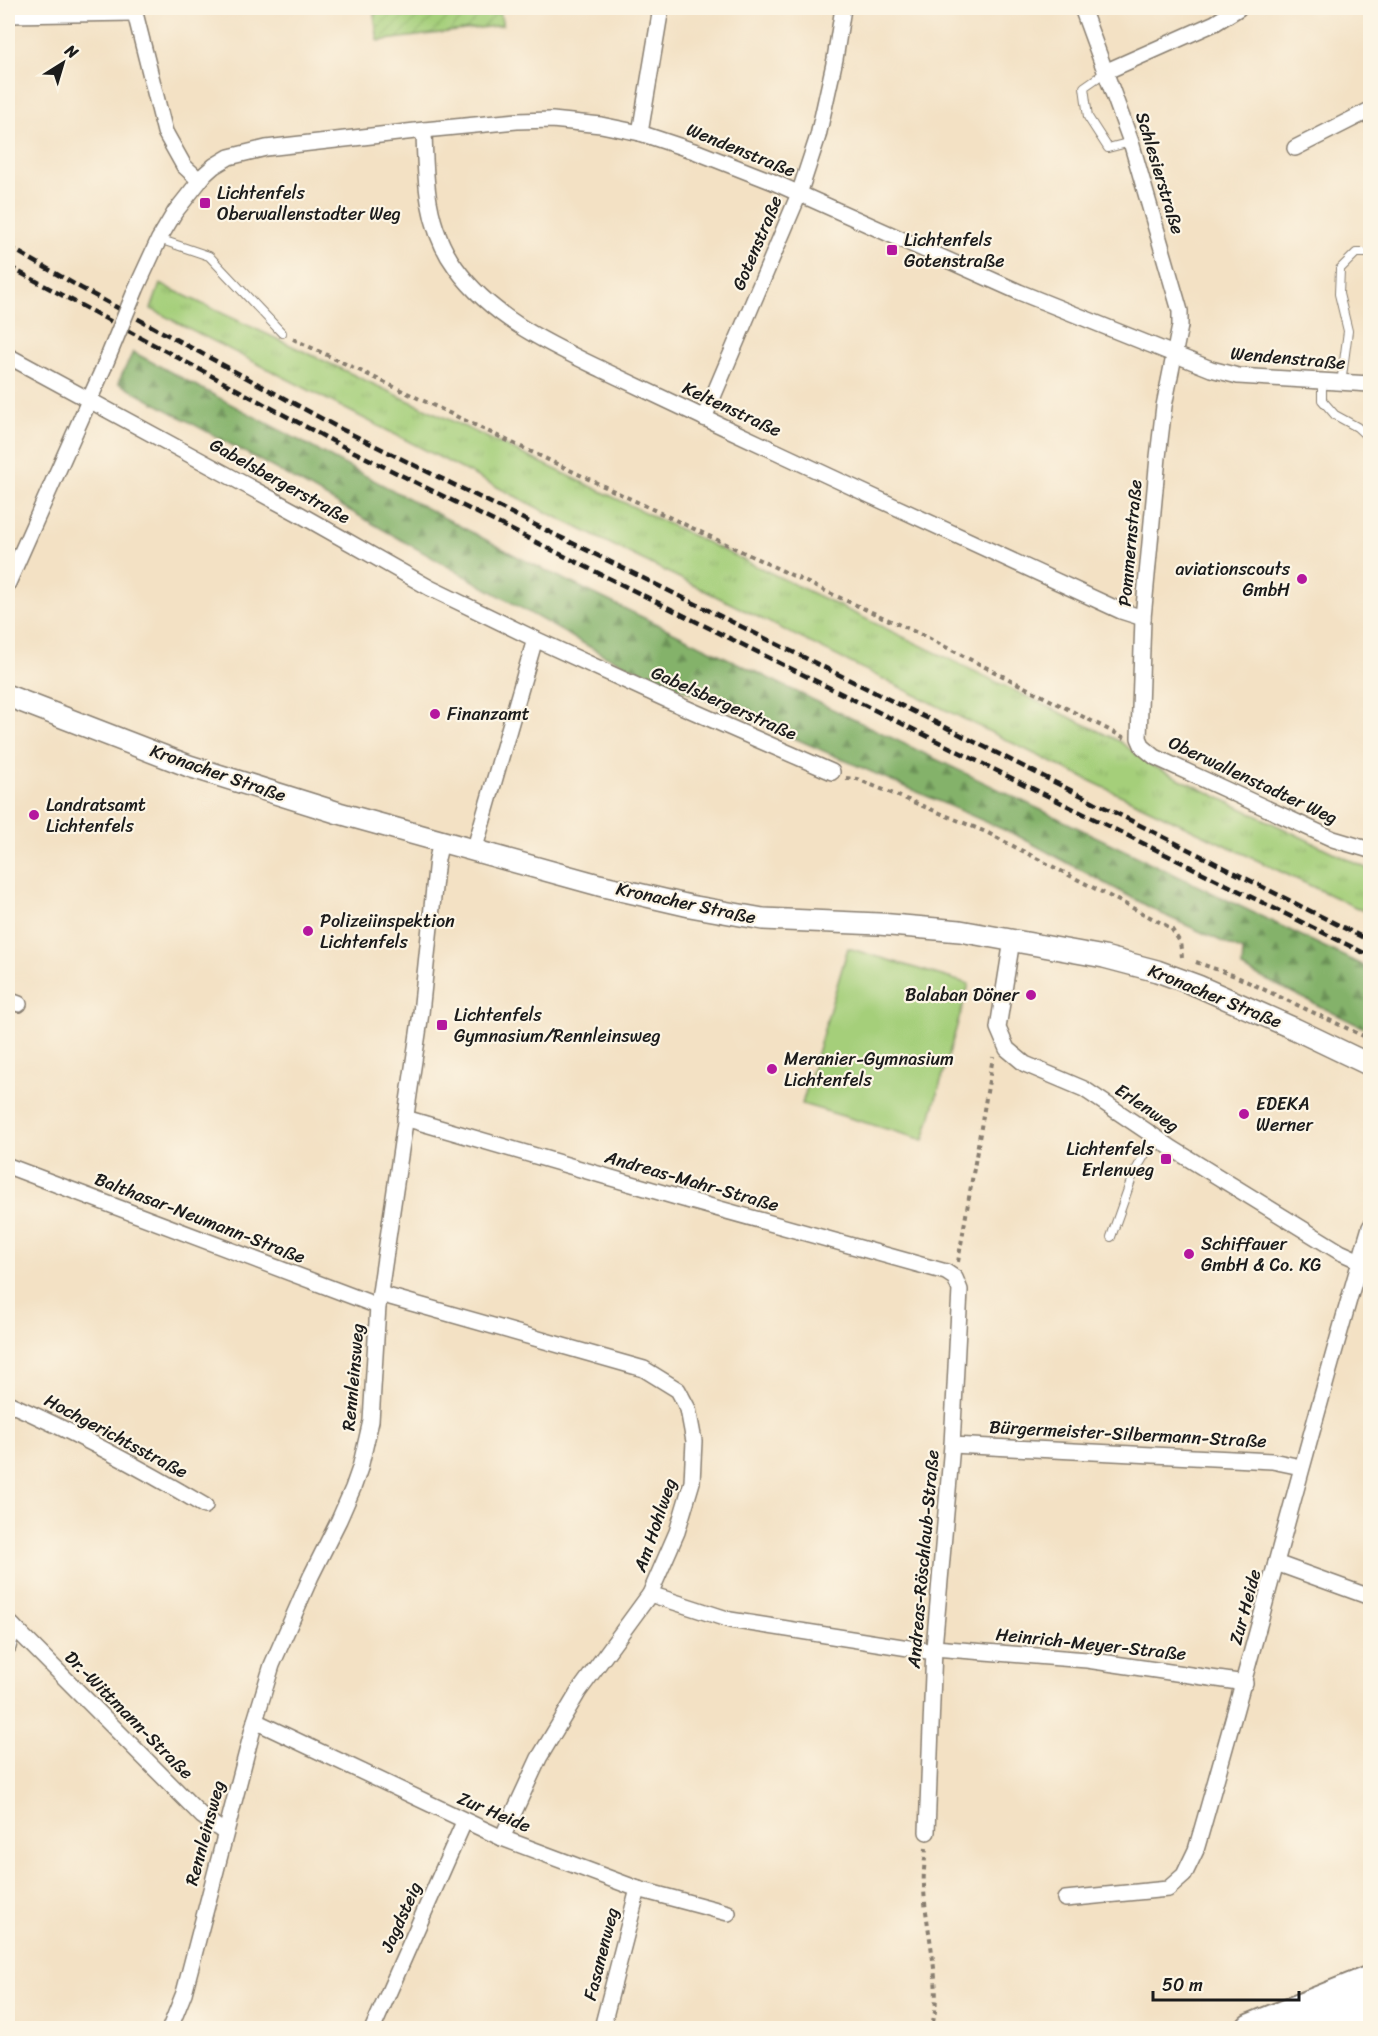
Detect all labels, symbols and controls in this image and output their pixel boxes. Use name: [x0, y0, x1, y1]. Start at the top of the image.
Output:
north arrow: [33, 33, 93, 93]
text: N: [58, 36, 86, 67]
street label: Schlesierstraße: [1126, 108, 1194, 238]
street label: Wendenstraße: [681, 114, 801, 186]
place label: Lichtenfels Oberwallenstadter Weg: [217, 177, 401, 230]
street label: Gotenstraße: [723, 190, 791, 296]
marker: Lichtenfels Oberwallenstadter Weg: [198, 196, 212, 210]
place label: Lichtenfels Gotenstraße: [904, 224, 1005, 277]
marker: Lichtenfels Gotenstraße: [885, 243, 899, 257]
street label: Wendenstraße: [1229, 337, 1347, 379]
street label: Keltenstraße: [677, 372, 787, 446]
street label: Gabelsbergerstraße: [204, 429, 357, 533]
street label: Pommernstraße: [1108, 478, 1152, 608]
place label: aviationscouts GmbH: [1175, 553, 1291, 606]
marker: aviationscouts GmbH: [1295, 572, 1309, 586]
street label: Gabelsbergerstraße: [646, 657, 802, 750]
place label: Finanzamt: [447, 698, 530, 730]
marker: Finanzamt: [428, 707, 442, 721]
street label: Oberwallenstadter Weg: [1163, 727, 1343, 833]
street label: Kronacher Straße: [146, 735, 290, 811]
place label: Landratsamt Lichtenfels: [46, 789, 146, 842]
marker: Landratsamt Lichtenfels: [27, 808, 41, 822]
street label: Kronacher Straße: [613, 873, 759, 933]
place label: Polizeiinspektion Lichtenfels: [320, 905, 455, 958]
marker: Polizeiinspektion Lichtenfels: [301, 924, 315, 938]
street label: Kronacher Straße: [1143, 955, 1287, 1037]
place label: Balaban Döner: [905, 979, 1021, 1011]
marker: Balaban Döner: [1024, 988, 1038, 1002]
place label: Lichtenfels Gymnasium/Rennleinsweg: [454, 999, 661, 1052]
marker: Lichtenfels Gymnasium/Rennleinsweg: [435, 1018, 449, 1032]
place label: Meranier-Gymnasium Lichtenfels: [784, 1043, 954, 1096]
marker: Meranier-Gymnasium Lichtenfels: [765, 1062, 779, 1076]
street label: Erlenweg: [1108, 1075, 1186, 1141]
place label: EDEKA Werner: [1256, 1088, 1314, 1141]
marker: EDEKA Werner: [1237, 1107, 1251, 1121]
place label: Lichtenfels Erlenweg: [1066, 1133, 1155, 1186]
street label: Andreas-Mahr-Straße: [600, 1141, 783, 1221]
marker: Lichtenfels Erlenweg: [1159, 1152, 1173, 1166]
street label: Balthasar-Neumann-Straße: [90, 1163, 310, 1273]
place label: Schiffauer GmbH & Co. KG: [1201, 1228, 1321, 1281]
marker: Schiffauer GmbH & Co. KG: [1182, 1247, 1196, 1261]
street label: Rennleinsweg: [332, 1322, 374, 1432]
street label: Hochgerichtsstraße: [38, 1385, 194, 1487]
street label: Bürgermeister-Silbermann-Straße: [989, 1411, 1267, 1457]
street label: Andreas-Röschlaub-Straße: [897, 1448, 948, 1671]
street label: Am Hohlweg: [624, 1474, 686, 1577]
street label: Zur Heide: [1220, 1566, 1270, 1648]
street label: Heinrich-Meyer-Straße: [994, 1618, 1188, 1670]
street label: Dr.-Wittmann-Straße: [57, 1643, 201, 1787]
street label: Rennleinsweg: [176, 1777, 234, 1889]
street label: Zur Heide: [452, 1782, 536, 1842]
street label: Jagdsteig: [371, 1876, 431, 1959]
street label: Fasanenweg: [574, 1904, 628, 2004]
scale bar: [1153, 1964, 1298, 2002]
text: 50 m: [1162, 1969, 1203, 2001]

